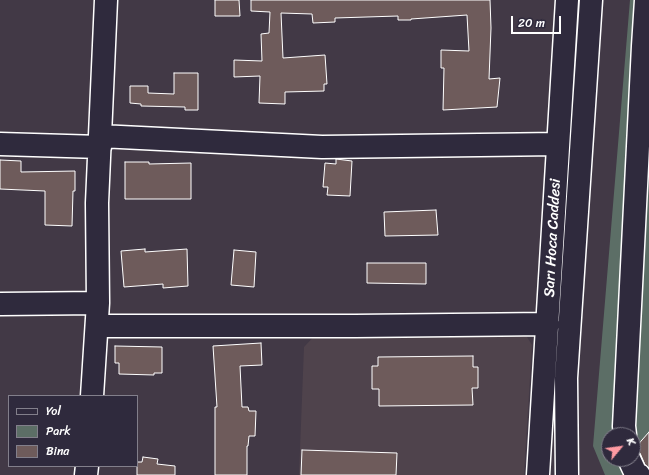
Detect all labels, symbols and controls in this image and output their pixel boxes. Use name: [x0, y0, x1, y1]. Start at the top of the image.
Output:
scale bar: [513, 8, 563, 34]
text: 20 m: [518, 12, 545, 34]
street label: Sarı Hoca Caddesi: [541, 178, 565, 298]
legend: [8, 395, 138, 467]
text: Yol: [46, 400, 61, 422]
text: Park: [46, 420, 71, 442]
north arrow: [601, 427, 641, 467]
text: K: [621, 434, 641, 449]
text: Bina: [46, 440, 69, 462]

